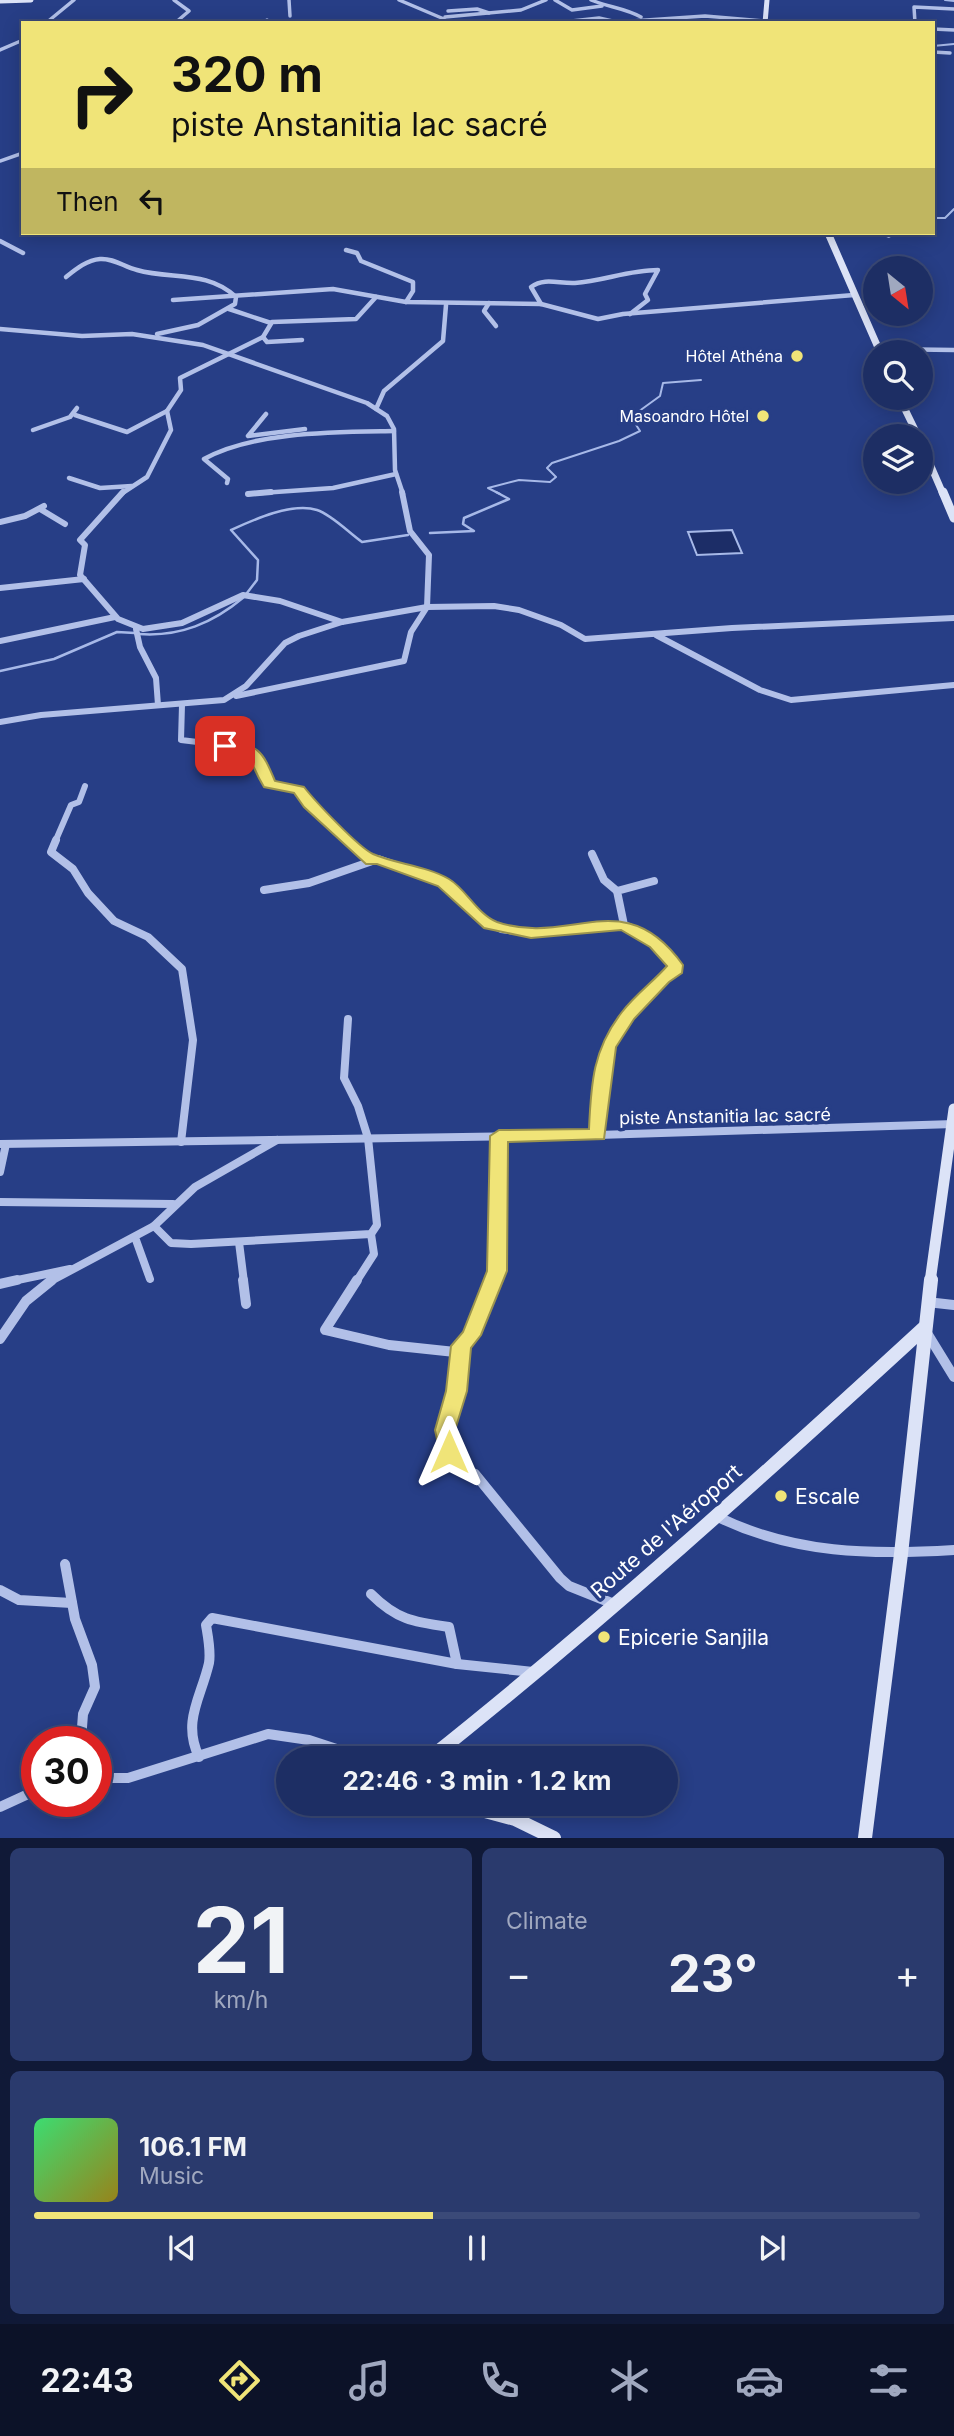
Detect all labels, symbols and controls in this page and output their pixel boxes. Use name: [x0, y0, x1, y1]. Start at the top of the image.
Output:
text: 320 m: [171, 45, 323, 104]
icon: right: [56, 49, 147, 140]
text: piste Anstanitia lac sacré: [171, 105, 548, 144]
icon: left: [133, 182, 171, 220]
text: Then: [56, 186, 119, 217]
north arrow: [863, 256, 933, 326]
map controls: [863, 256, 933, 494]
button: search: [863, 340, 933, 410]
place label: Hôtel Athéna: [686, 346, 783, 366]
marker: Hôtel Athéna: [789, 348, 805, 364]
place label: Masoandro Hôtel: [620, 406, 749, 426]
marker: Masoandro Hôtel: [755, 408, 771, 424]
button: layers: [863, 424, 933, 494]
pin: [195, 716, 255, 776]
icon: arrive: [206, 727, 244, 765]
street label: piste Anstanitia lac sacré: [619, 1104, 831, 1128]
position arrow: [412, 1415, 486, 1489]
street label: Route de l'Aéroport: [586, 1459, 746, 1603]
place label: Escale: [795, 1484, 860, 1509]
marker: Escale: [773, 1488, 789, 1504]
place label: Epicerie Sanjila: [618, 1625, 769, 1650]
marker: Epicerie Sanjila: [596, 1629, 612, 1645]
speed limit sign: 30: [21, 1726, 112, 1817]
text: 22:46 · 3 min · 1.2 km: [342, 1765, 612, 1796]
text: 21: [193, 1885, 289, 1995]
text: Climate: [506, 1907, 588, 1935]
text: 23°: [668, 1942, 758, 2005]
text: −: [506, 1951, 531, 1997]
text: +: [895, 1951, 920, 1997]
text: km/h: [214, 1986, 268, 2014]
text: 106.1 FM: [139, 2131, 247, 2162]
text: Music: [139, 2162, 204, 2190]
icon: previous: [163, 2229, 201, 2267]
icon: pause: [458, 2229, 496, 2267]
icon: next: [753, 2229, 791, 2267]
icon: directions: [215, 2356, 264, 2405]
icon: music: [345, 2356, 394, 2405]
icon: phone: [475, 2356, 524, 2405]
icon: climate: [605, 2356, 654, 2405]
icon: car: [735, 2356, 784, 2405]
icon: filters: [864, 2356, 913, 2405]
text: 22:43: [40, 2361, 134, 2400]

